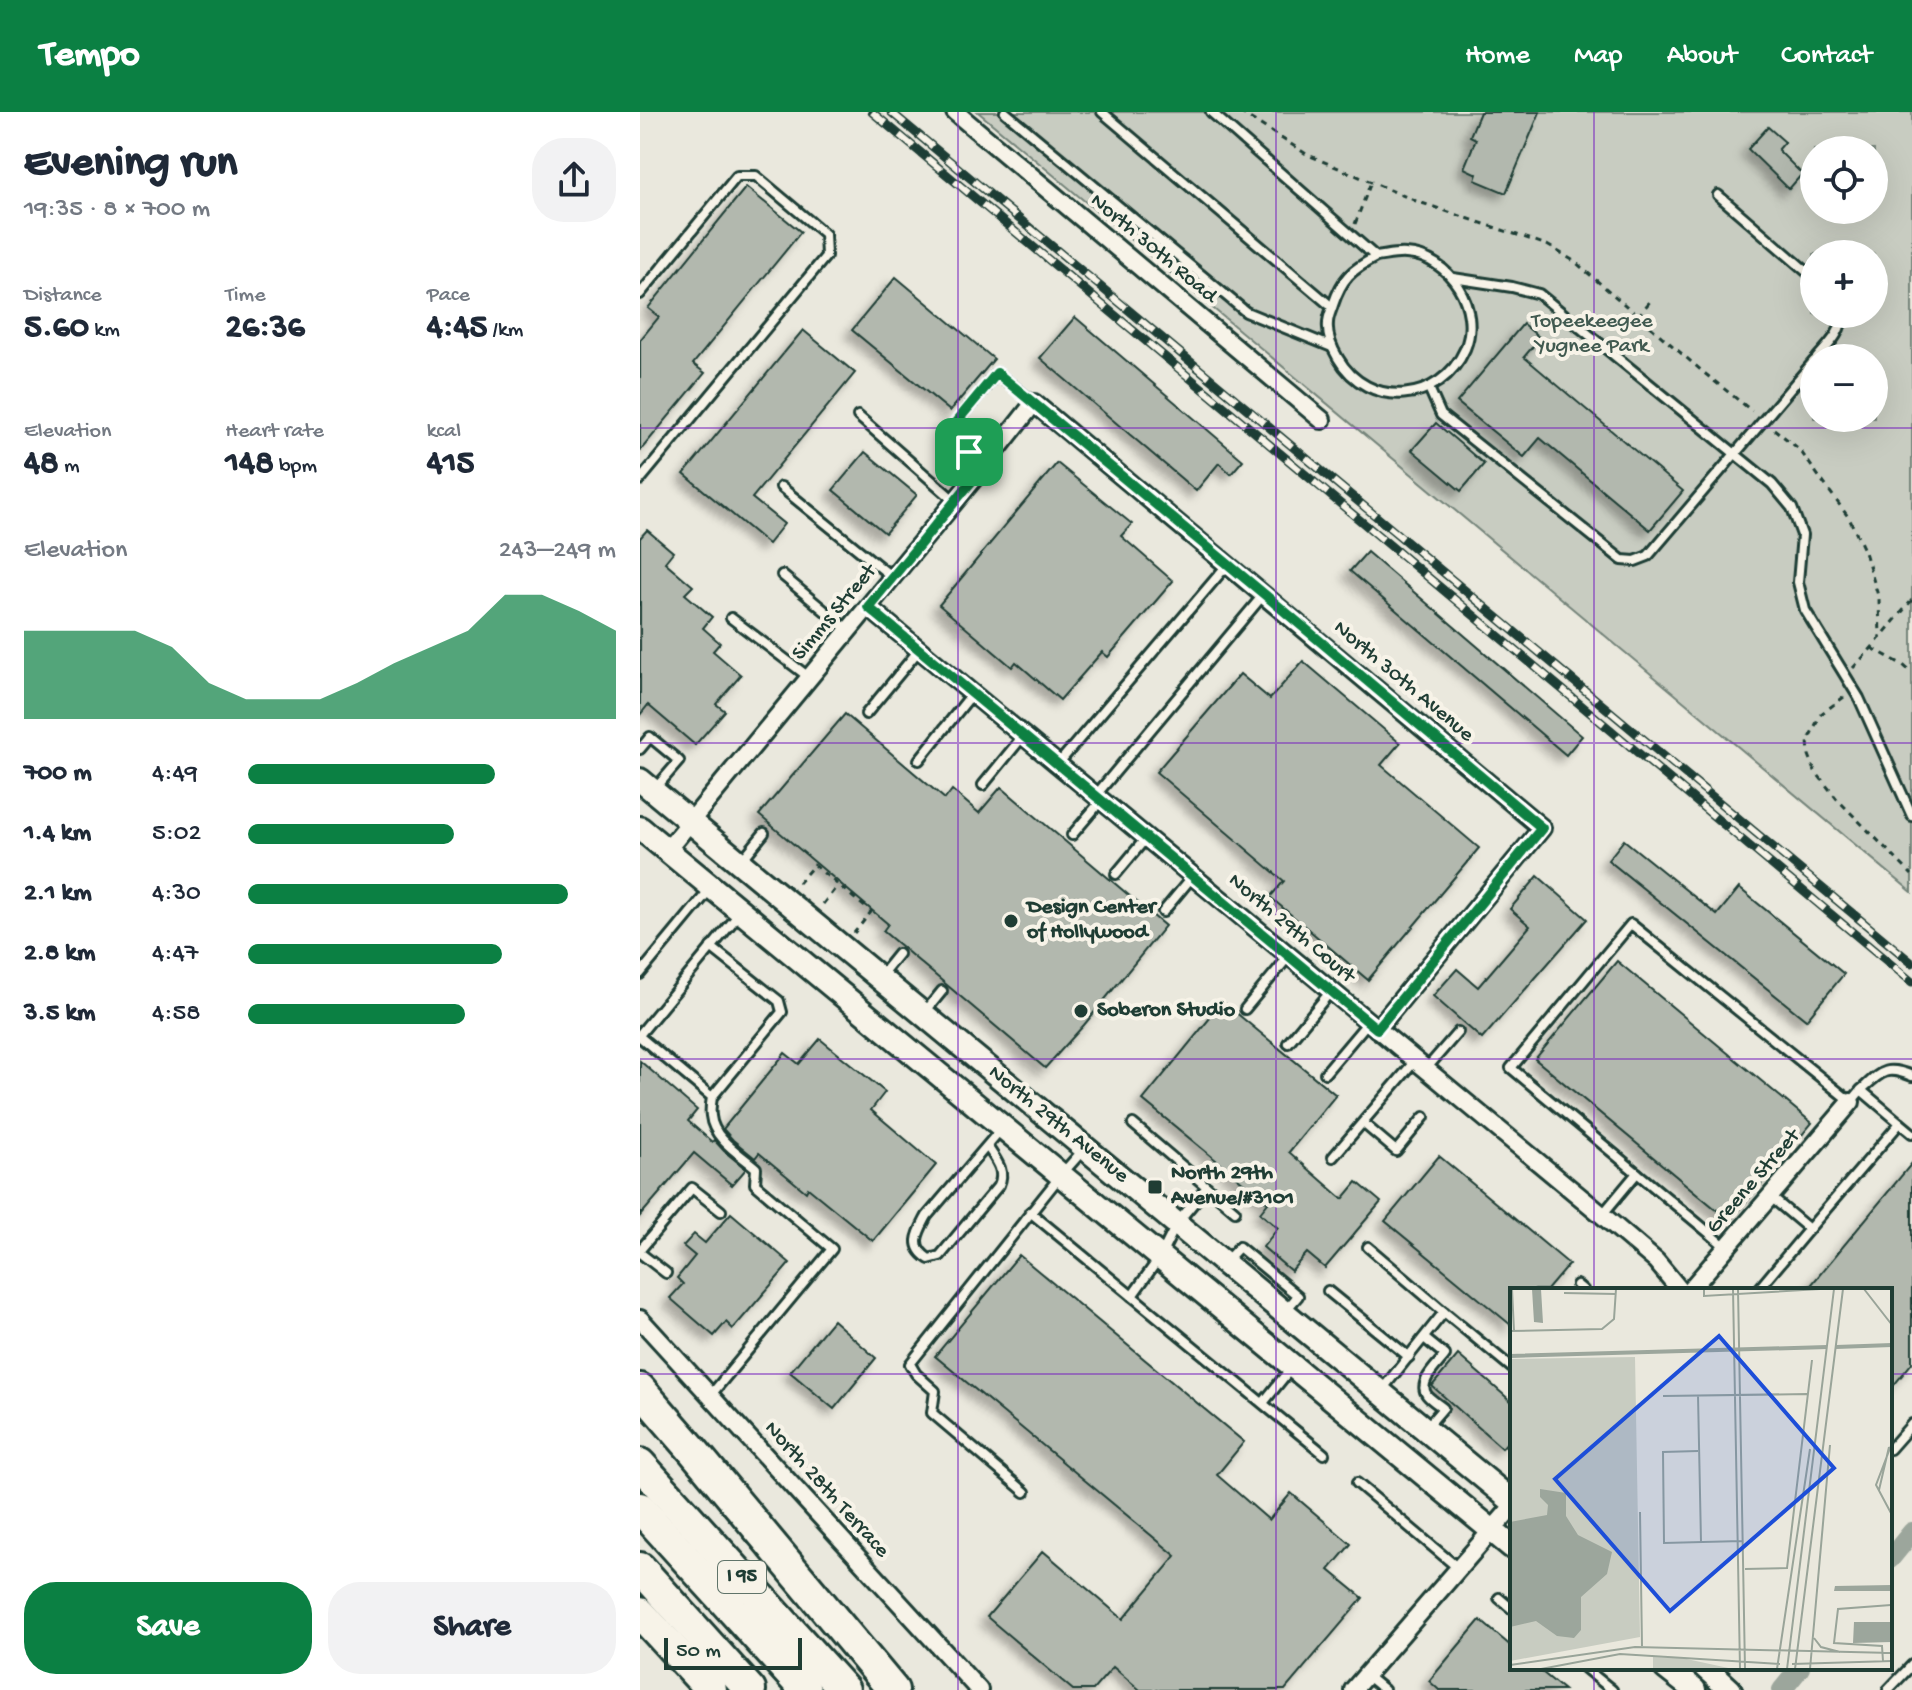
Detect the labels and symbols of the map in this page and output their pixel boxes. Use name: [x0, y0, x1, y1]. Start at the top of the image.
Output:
street label: North 30th Road: [1084, 188, 1223, 311]
park label: Topeekeegee Yugnee Park: [1529, 309, 1653, 360]
pin: [935, 418, 1003, 486]
street label: Simms Street: [787, 558, 884, 667]
street label: North 30th Avenue: [1327, 616, 1479, 749]
street label: North 29th Court: [1222, 868, 1361, 991]
place label: Design Center of Hollywood: [1025, 895, 1158, 946]
marker: Design Center of Hollywood: [1002, 912, 1020, 930]
place label: Soberon Studio: [1097, 998, 1236, 1024]
marker: Soberon Studio: [1072, 1002, 1090, 1020]
street label: North 29th Avenue: [982, 1060, 1134, 1190]
street label: Greene Street: [1702, 1123, 1808, 1240]
place label: North 29th Avenue/#3101: [1170, 1161, 1294, 1212]
marker: North 29th Avenue/#3101: [1146, 1178, 1164, 1196]
inset map: [1510, 1288, 1892, 1670]
street label: North 28th Terrace: [758, 1416, 895, 1564]
road number: I 95: [718, 1561, 766, 1593]
scale bar: [664, 1634, 802, 1670]

